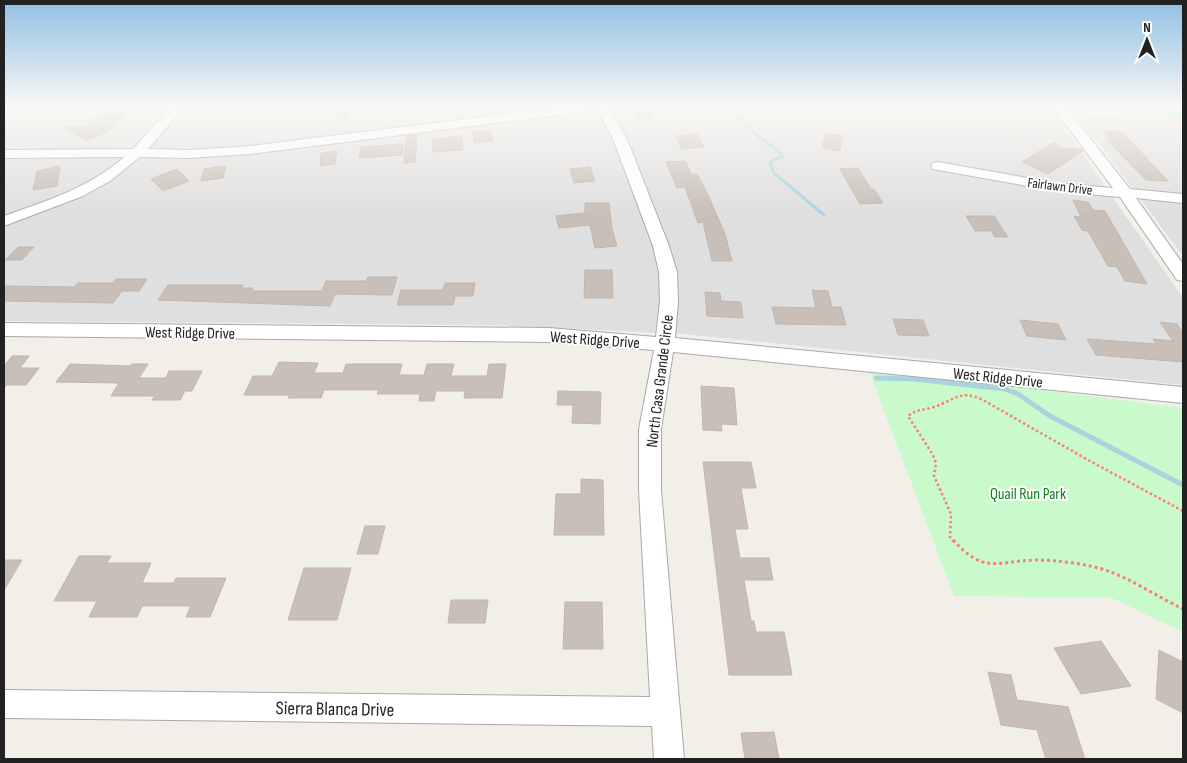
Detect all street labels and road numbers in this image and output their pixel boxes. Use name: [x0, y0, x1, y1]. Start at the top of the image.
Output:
street label: Fairlawn Drive: [1026, 174, 1093, 199]
street label: North Casa Grande Circle: [643, 314, 678, 449]
street label: West Ridge Drive: [145, 323, 235, 344]
street label: West Ridge Drive: [549, 328, 640, 353]
street label: West Ridge Drive: [952, 364, 1044, 393]
street label: Sierra Blanca Drive: [276, 697, 394, 722]

